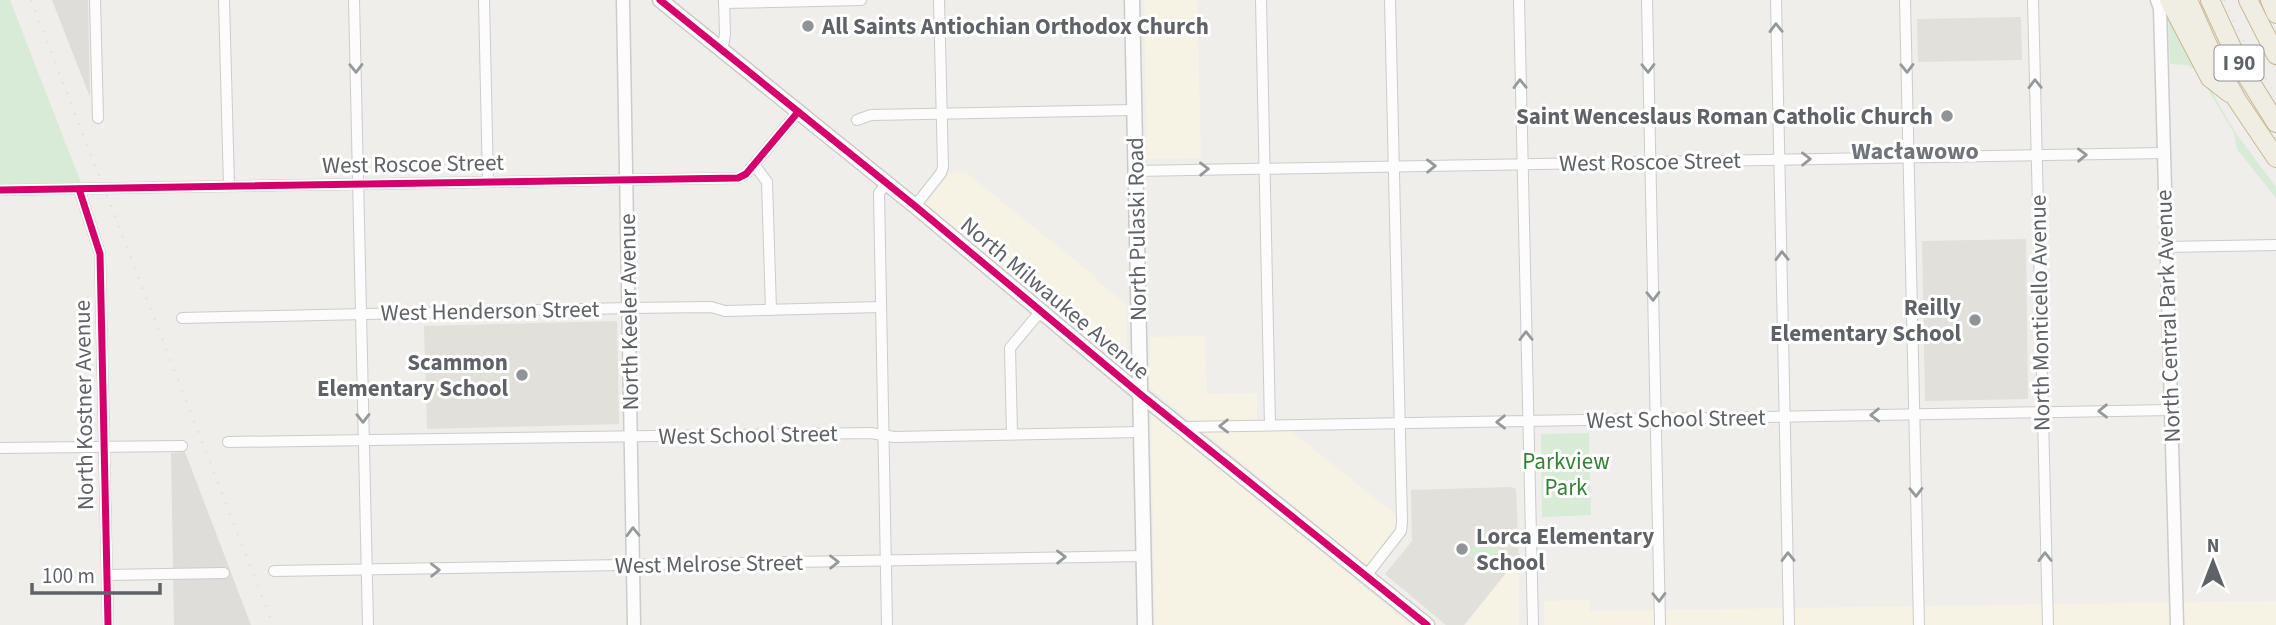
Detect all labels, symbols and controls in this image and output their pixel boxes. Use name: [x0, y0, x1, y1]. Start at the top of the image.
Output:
place label: All Saints Antiochian Orthodox Church: [821, 10, 1209, 43]
marker: All Saints Antiochian Orthodox Church: [800, 18, 816, 34]
one-way arrow: [1769, 23, 1784, 34]
road number: I 90: [2214, 46, 2264, 80]
one-way arrow: [348, 63, 363, 74]
one-way arrow: [1641, 63, 1656, 74]
one-way arrow: [1899, 63, 1914, 74]
one-way arrow: [1512, 79, 1528, 89]
one-way arrow: [2028, 79, 2043, 90]
place label: Saint Wenceslaus Roman Catholic Church: [1516, 100, 1933, 133]
marker: Saint Wenceslaus Roman Catholic Church: [1939, 108, 1955, 124]
district label: Wacławowo: [1851, 134, 1979, 169]
street label: North Pulaski Road: [1119, 137, 1155, 321]
street label: West Roscoe Street: [1559, 144, 1742, 180]
street label: West Roscoe Street: [322, 146, 505, 182]
one-way arrow: [2077, 147, 2088, 163]
one-way arrow: [1801, 152, 1812, 167]
one-way arrow: [1426, 159, 1437, 174]
one-way arrow: [1199, 161, 1210, 177]
street label: North Central Park Avenue: [2147, 189, 2189, 443]
street label: North Monticello Avenue: [2021, 194, 2059, 432]
street label: North Milwaukee Avenue: [953, 209, 1157, 387]
street label: North Keeler Avenue: [611, 213, 647, 411]
one-way arrow: [1774, 250, 1790, 261]
one-way arrow: [1645, 291, 1661, 301]
place label: Reilly Elementary School: [1770, 291, 1961, 350]
street label: West Henderson Street: [380, 293, 600, 329]
street label: North Kostner Avenue: [66, 300, 102, 510]
marker: Reilly Elementary School: [1967, 312, 1983, 328]
one-way arrow: [1518, 331, 1533, 342]
place label: Scammon Elementary School: [317, 346, 508, 405]
marker: Scammon Elementary School: [514, 367, 530, 383]
street label: West School Street: [1586, 401, 1766, 437]
one-way arrow: [2097, 404, 2108, 419]
one-way arrow: [1869, 407, 1880, 423]
one-way arrow: [356, 413, 371, 424]
one-way arrow: [1495, 414, 1505, 430]
street label: West School Street: [658, 417, 838, 453]
one-way arrow: [1218, 419, 1229, 434]
park label: Parkview Park: [1522, 445, 1610, 504]
one-way arrow: [1908, 486, 1923, 497]
place label: Lorca Elementary School: [1476, 520, 1654, 579]
one-way arrow: [625, 527, 640, 538]
north arrow: [2178, 527, 2248, 597]
text: N: [2207, 533, 2219, 560]
marker: Lorca Elementary School: [1454, 541, 1470, 557]
street label: West Melrose Street: [614, 546, 804, 582]
one-way arrow: [1056, 550, 1067, 565]
one-way arrow: [1780, 551, 1796, 562]
one-way arrow: [2038, 551, 2053, 562]
scale bar: [32, 552, 159, 596]
one-way arrow: [829, 554, 840, 570]
text: 100 m: [42, 561, 95, 591]
one-way arrow: [430, 562, 441, 577]
one-way arrow: [1651, 592, 1667, 602]

